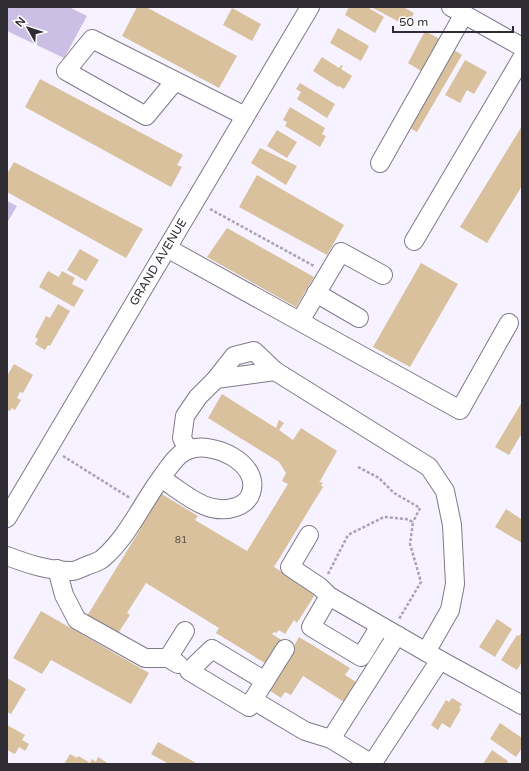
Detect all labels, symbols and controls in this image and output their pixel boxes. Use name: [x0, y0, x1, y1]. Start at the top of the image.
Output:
north arrow: [8, 8, 48, 48]
scale bar: [393, 8, 513, 34]
text: N: [13, 14, 28, 30]
text: 50 m: [399, 15, 428, 29]
street label: GRAND AVENUE: [126, 216, 190, 308]
house number: 81: [175, 534, 187, 546]

